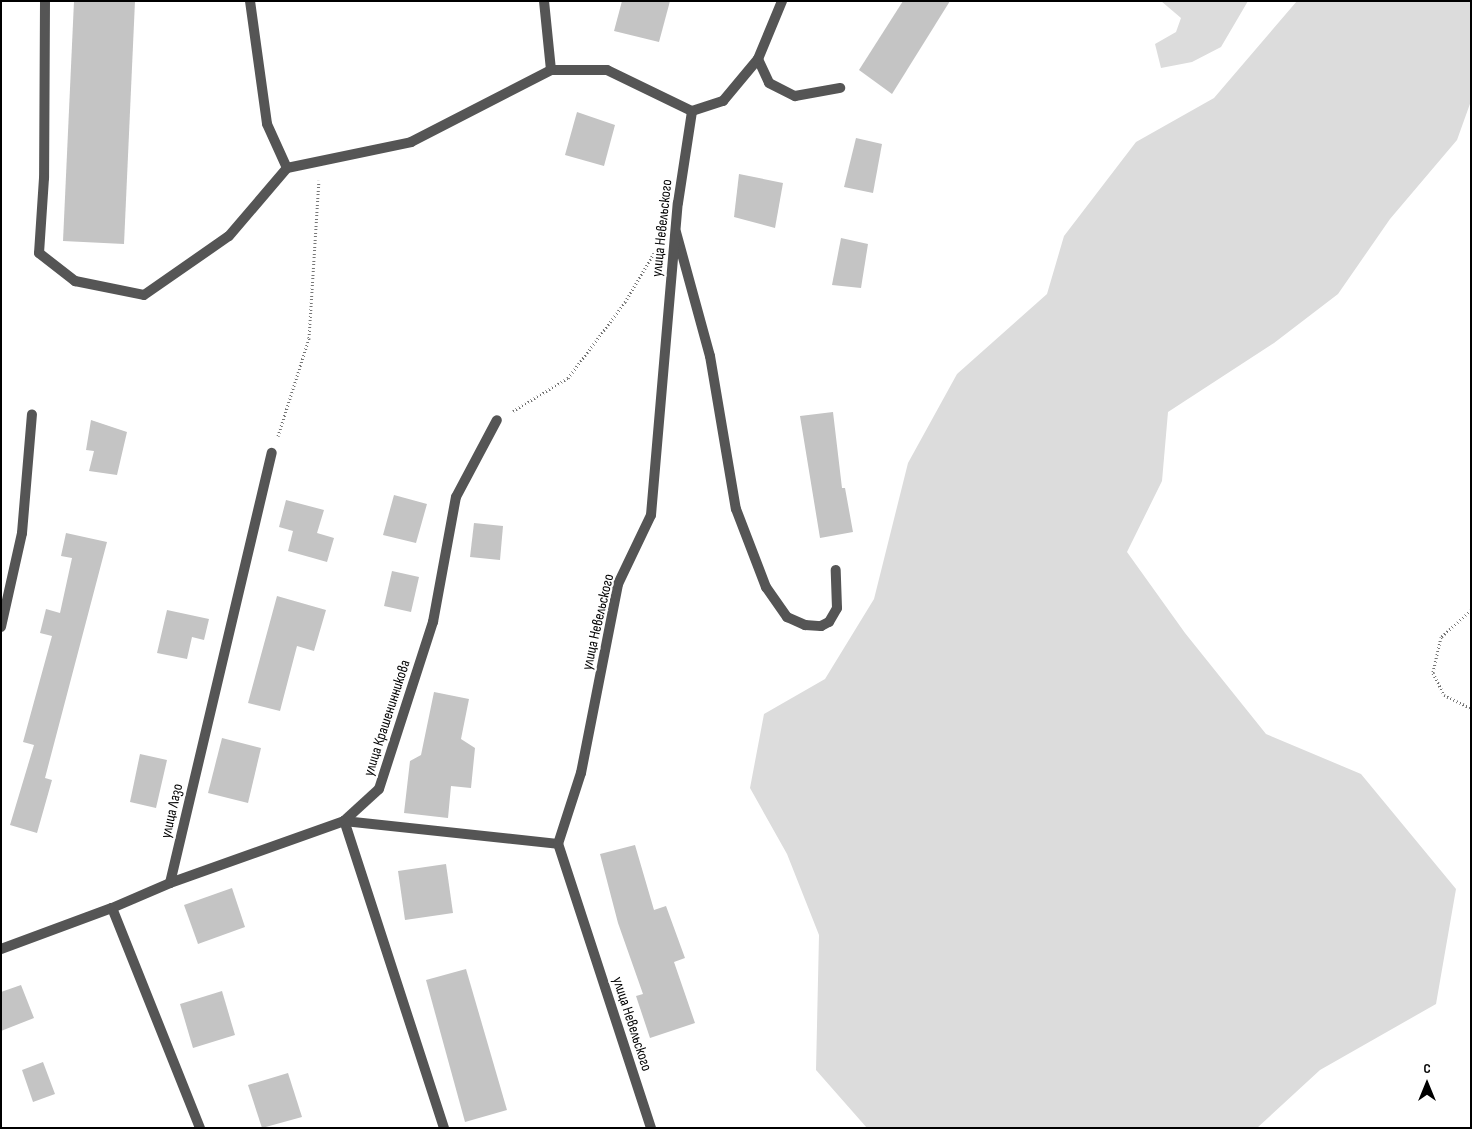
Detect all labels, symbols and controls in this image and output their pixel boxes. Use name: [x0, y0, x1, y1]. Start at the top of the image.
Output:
street label: улица Невельского: [648, 178, 676, 278]
street label: улица Невельского: [578, 572, 618, 672]
street label: улица Крашенинникова: [360, 658, 414, 778]
street label: улица Лазо: [157, 782, 187, 840]
street label: улица Невельского: [608, 975, 656, 1073]
north arrow: [1402, 1059, 1452, 1109]
text: С: [1423, 1060, 1431, 1077]

